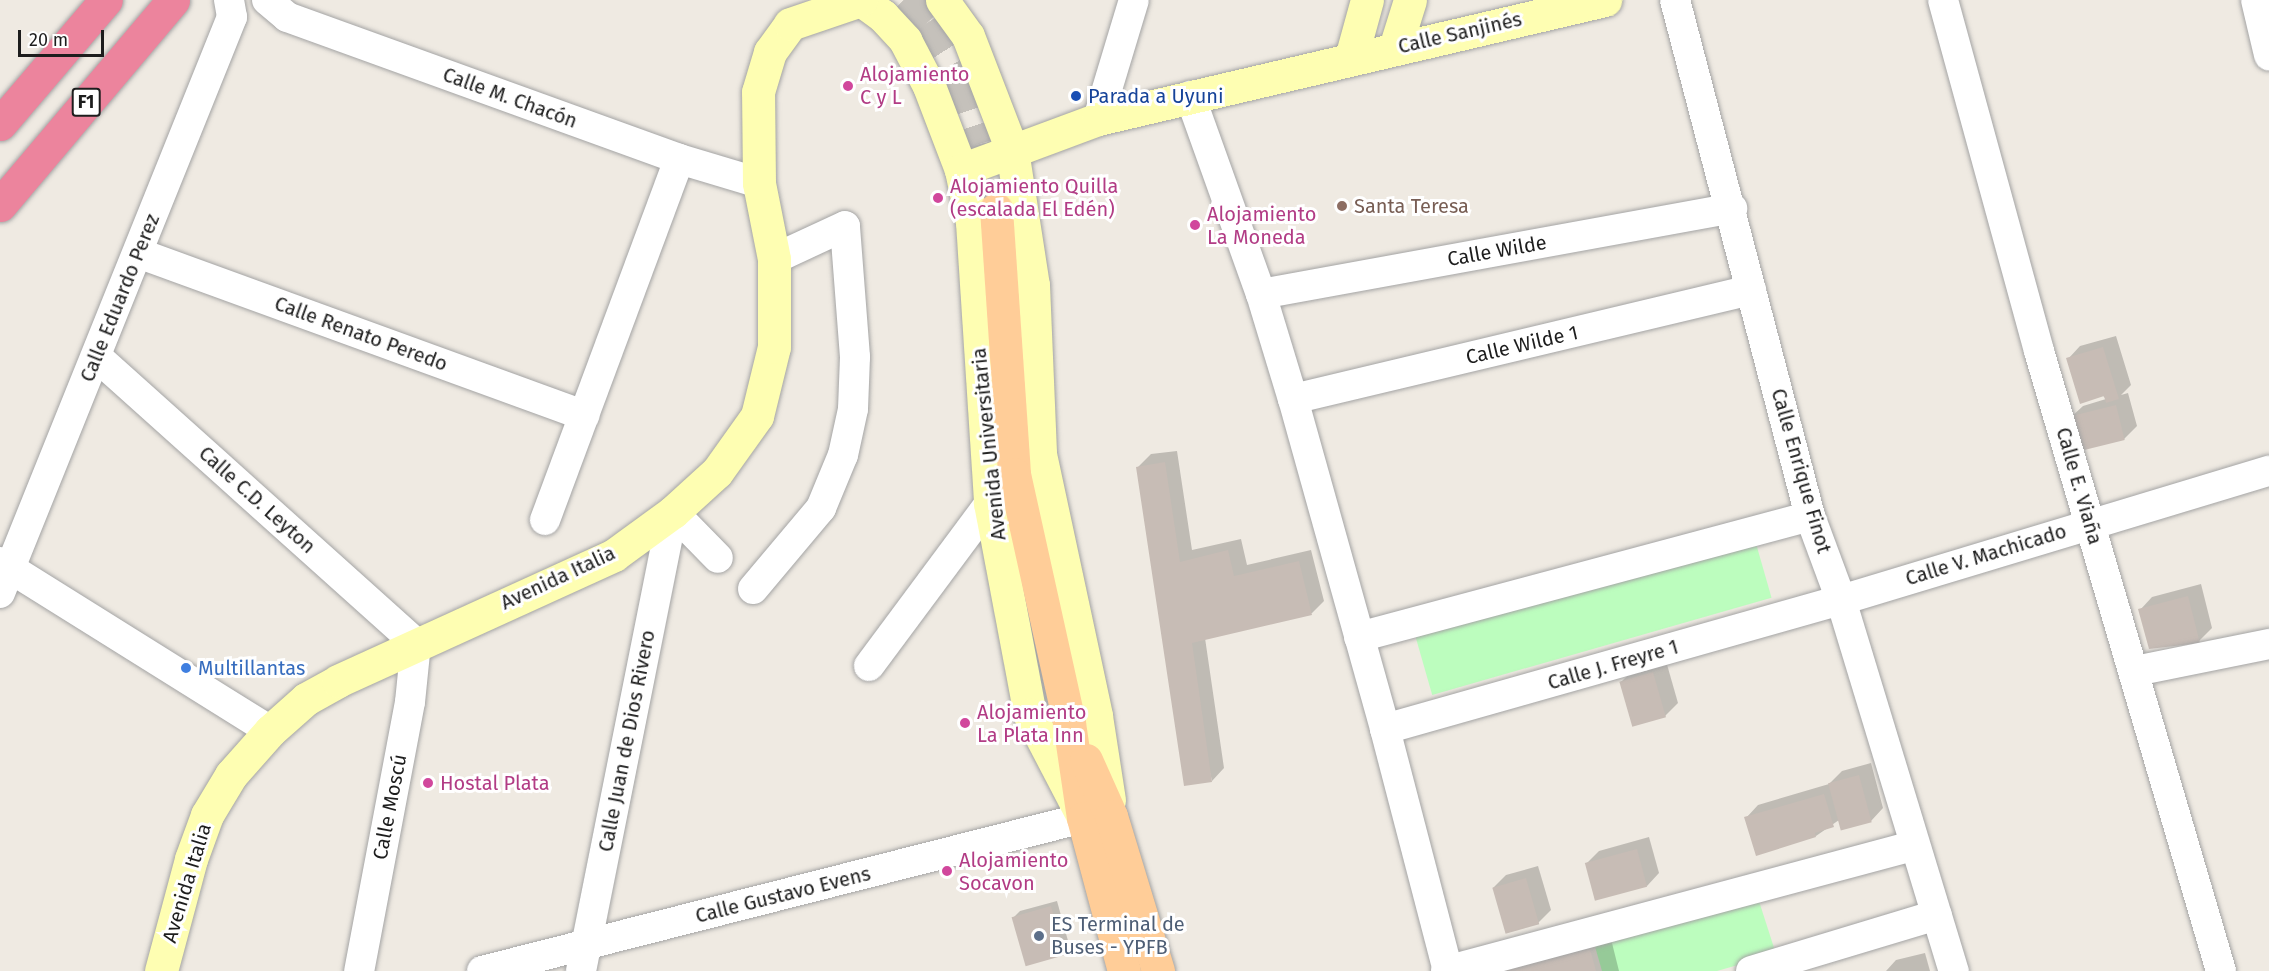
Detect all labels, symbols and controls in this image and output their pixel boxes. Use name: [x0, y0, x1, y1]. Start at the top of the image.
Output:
street label: Calle Sanjinés: [1396, 7, 1524, 59]
scale bar: [21, 18, 106, 56]
text: 20 m: [29, 29, 68, 51]
place label: Alojamiento C y L: [860, 62, 969, 109]
street label: Calle M. Chacón: [439, 63, 581, 133]
marker: Alojamiento C y L: [841, 79, 855, 93]
place label: Parada a Uyuni: [1088, 84, 1224, 108]
road number: F1: [71, 87, 101, 117]
marker: Parada a Uyuni: [1069, 89, 1083, 103]
place label: Alojamiento Quilla (escalada El Edén): [950, 174, 1118, 221]
marker: Alojamiento Quilla (escalada El Edén): [931, 191, 945, 205]
place label: Santa Teresa: [1354, 194, 1469, 218]
marker: Santa Teresa: [1335, 199, 1349, 213]
place label: Alojamiento La Moneda: [1207, 202, 1316, 249]
street label: Calle Eduardo Perez: [75, 211, 165, 385]
marker: Alojamiento La Moneda: [1188, 218, 1202, 232]
street label: Calle Wilde: [1446, 230, 1548, 272]
street label: Calle Renato Peredo: [271, 292, 451, 376]
street label: Calle Wilde 1: [1464, 320, 1580, 370]
street label: Avenida Universitaria: [967, 347, 1011, 541]
street label: Calle Enrique Finot: [1766, 386, 1836, 556]
street label: Calle E. Viaña: [2051, 425, 2107, 547]
street label: Calle C.D. Leyton: [194, 441, 320, 559]
street label: Calle V. Machicado: [1903, 519, 2069, 591]
street label: Avenida Italia: [497, 541, 619, 615]
street label: Calle Juan de Dios Rivero: [594, 628, 660, 854]
street label: Calle J. Freyre 1: [1545, 635, 1681, 695]
place label: Multillantas: [198, 656, 305, 680]
marker: Multillantas: [179, 661, 193, 675]
place label: Alojamiento La Plata Inn: [977, 700, 1086, 747]
marker: Alojamiento La Plata Inn: [958, 716, 972, 730]
street label: Calle Moscú: [368, 752, 412, 862]
place label: Hostal Plata: [440, 771, 550, 795]
marker: Hostal Plata: [421, 776, 435, 790]
street label: Avenida Italia: [157, 820, 217, 946]
place label: Alojamiento Socavon: [959, 848, 1068, 895]
street label: Calle Gustavo Evens: [693, 862, 873, 928]
marker: Alojamiento Socavon: [940, 864, 954, 878]
place label: ES Terminal de Buses - YPFB: [1051, 912, 1185, 959]
marker: ES Terminal de Buses - YPFB: [1032, 929, 1046, 943]

